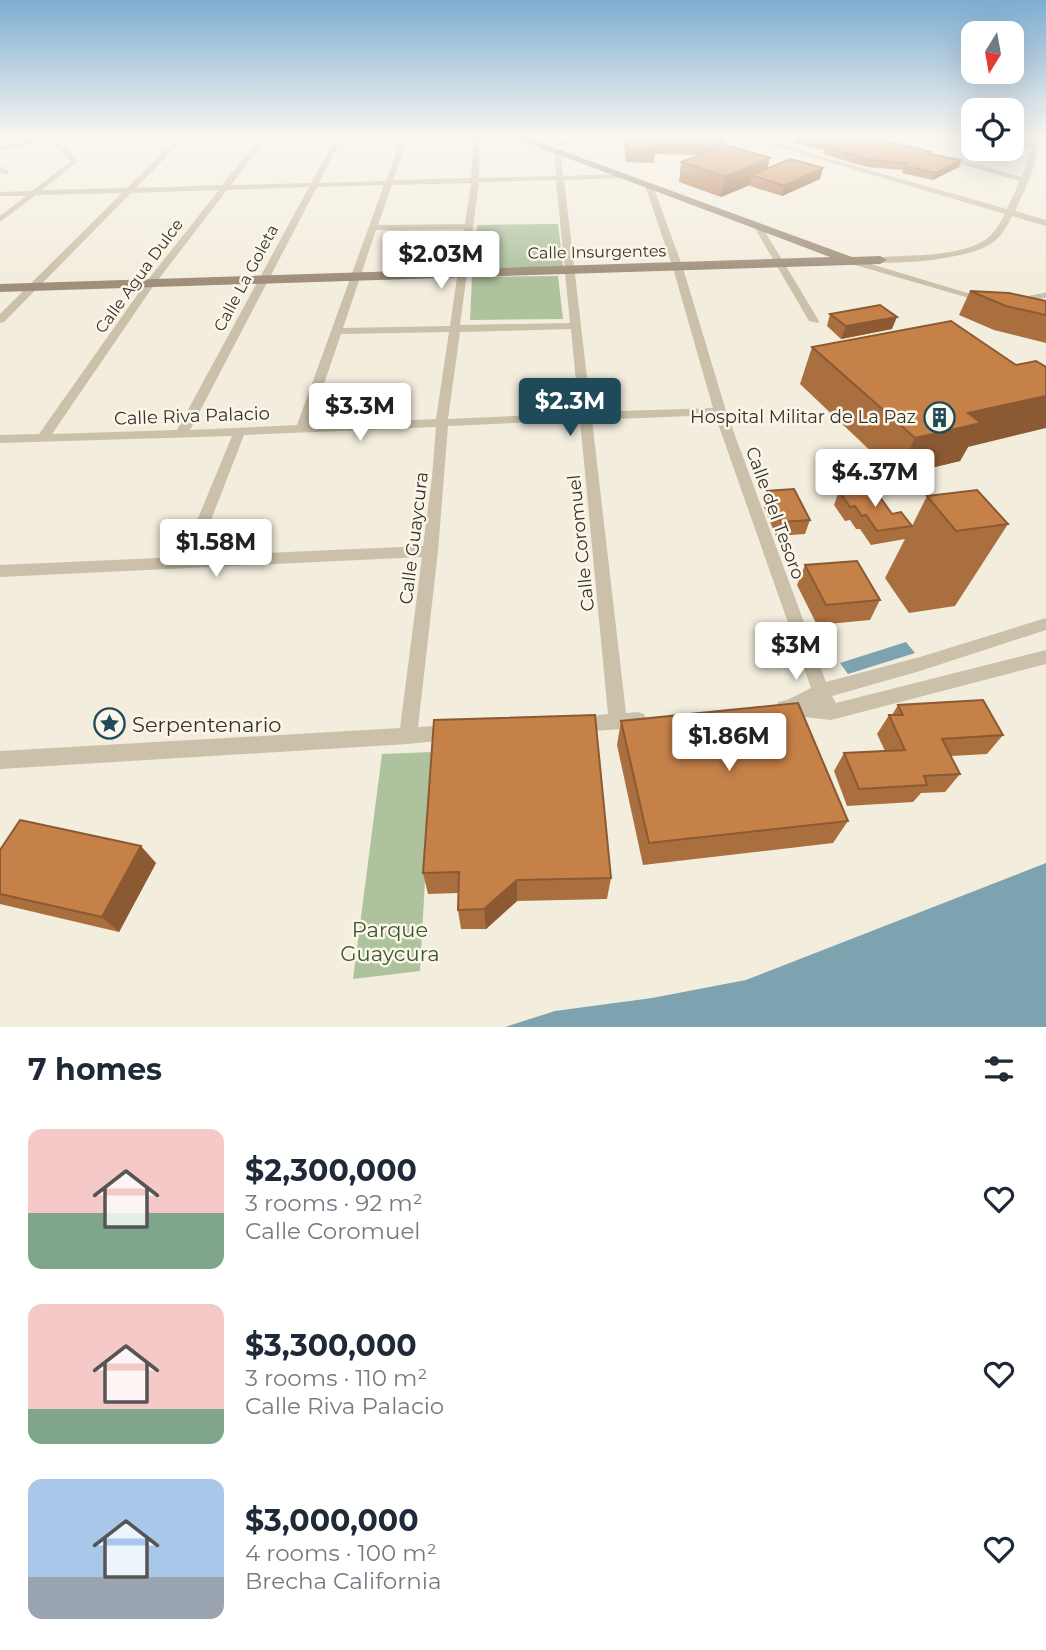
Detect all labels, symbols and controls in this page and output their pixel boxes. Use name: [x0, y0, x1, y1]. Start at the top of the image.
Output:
north arrow: [961, 21, 1024, 84]
map controls: [961, 21, 1024, 161]
button: locate: [961, 98, 1024, 161]
street label: Calle Agua Dulce: [91, 215, 187, 337]
street label: Calle La Goleta: [210, 221, 282, 335]
pin: $2.03M: [384, 232, 498, 291]
text: $2.03M: [398, 240, 484, 268]
street label: Calle Insurgentes: [528, 241, 667, 263]
pin: $2.3M: [521, 378, 619, 438]
pin: $3.3M: [311, 384, 409, 443]
text: $2.3M: [535, 387, 605, 415]
text: $3.3M: [325, 392, 395, 420]
building icon: Hospital Militar de La Paz: [922, 400, 956, 434]
street label: Calle Riva Palacio: [114, 402, 270, 430]
place label: Hospital Militar de La Paz: [690, 406, 916, 428]
street label: Calle del Tesoro: [741, 444, 809, 582]
pin: $4.37M: [818, 449, 932, 509]
text: $4.37M: [831, 458, 919, 486]
street label: Calle Guaycura: [395, 470, 433, 606]
street label: Calle Coromuel: [563, 474, 599, 612]
pin: $1.58M: [159, 520, 273, 579]
text: $1.58M: [176, 528, 256, 556]
pin: $3M: [762, 622, 830, 682]
text: $3M: [771, 631, 821, 659]
place icon: Serpentenario: [92, 707, 126, 741]
place label: Serpentenario: [132, 712, 281, 737]
pin: $1.86M: [672, 714, 786, 773]
text: $1.86M: [688, 722, 770, 750]
park label: Parque Guaycura: [340, 917, 440, 966]
icon: filters: [980, 1050, 1018, 1088]
text: 7 homes: [28, 1051, 162, 1088]
text: $2,300,000: [245, 1152, 417, 1189]
icon: home: [84, 1157, 168, 1241]
icon: heart: [980, 1180, 1018, 1218]
text: 3 rooms · 92 m²: [245, 1189, 423, 1217]
text: Calle Coromuel: [245, 1217, 421, 1245]
text: $3,300,000: [245, 1327, 417, 1364]
icon: home: [84, 1332, 168, 1416]
icon: heart: [980, 1355, 1018, 1393]
text: 3 rooms · 110 m²: [245, 1364, 427, 1392]
text: Calle Riva Palacio: [245, 1392, 444, 1420]
text: $3,000,000: [245, 1502, 419, 1539]
icon: home: [84, 1507, 168, 1591]
icon: heart: [980, 1530, 1018, 1568]
text: 4 rooms · 100 m²: [245, 1539, 437, 1567]
text: Brecha California: [245, 1567, 442, 1595]

